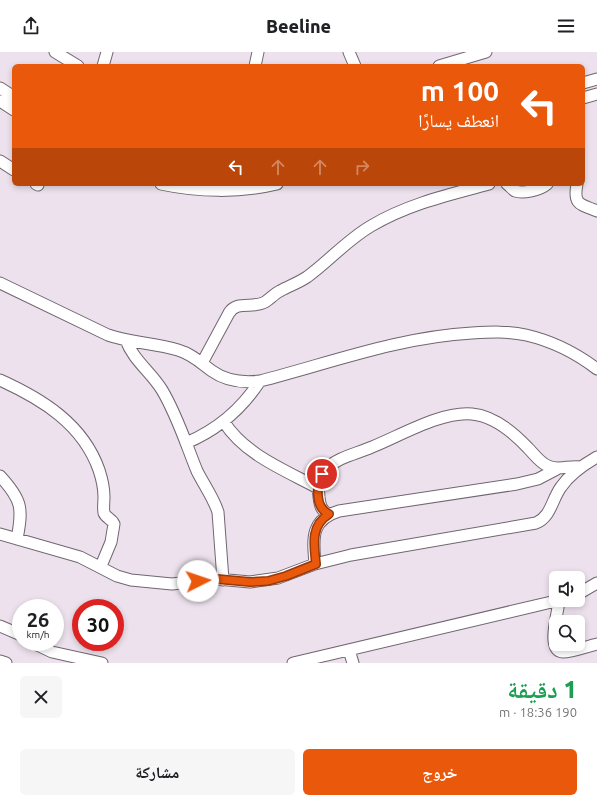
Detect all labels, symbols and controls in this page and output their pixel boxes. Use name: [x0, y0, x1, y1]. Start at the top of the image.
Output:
icon: share: [20, 15, 42, 37]
icon: menu: [555, 15, 577, 37]
text: Beeline: [266, 16, 331, 36]
text: 100 m: [421, 75, 499, 106]
icon: left: [513, 80, 565, 132]
text: انعطف يسارًا: [418, 110, 499, 130]
icon: left: [225, 156, 247, 178]
icon: ahead: [267, 156, 289, 178]
icon: ahead: [309, 156, 331, 178]
icon: right: [351, 156, 373, 178]
pin: [305, 457, 339, 491]
icon: arrive: [311, 463, 333, 485]
position arrow: [177, 560, 219, 602]
map controls: [549, 571, 585, 651]
button: sound: [549, 571, 585, 607]
speed limit sign: 30: [72, 599, 124, 651]
text: 26: [27, 608, 49, 631]
button: search: [549, 615, 585, 651]
text: km/h: [26, 629, 50, 640]
button: close: [20, 676, 62, 718]
text: 1 دقيقة: [507, 676, 577, 703]
text: 190 m · 18:36: [499, 705, 577, 719]
button: مشاركة: [20, 749, 295, 795]
button: خروج: [303, 749, 577, 795]

